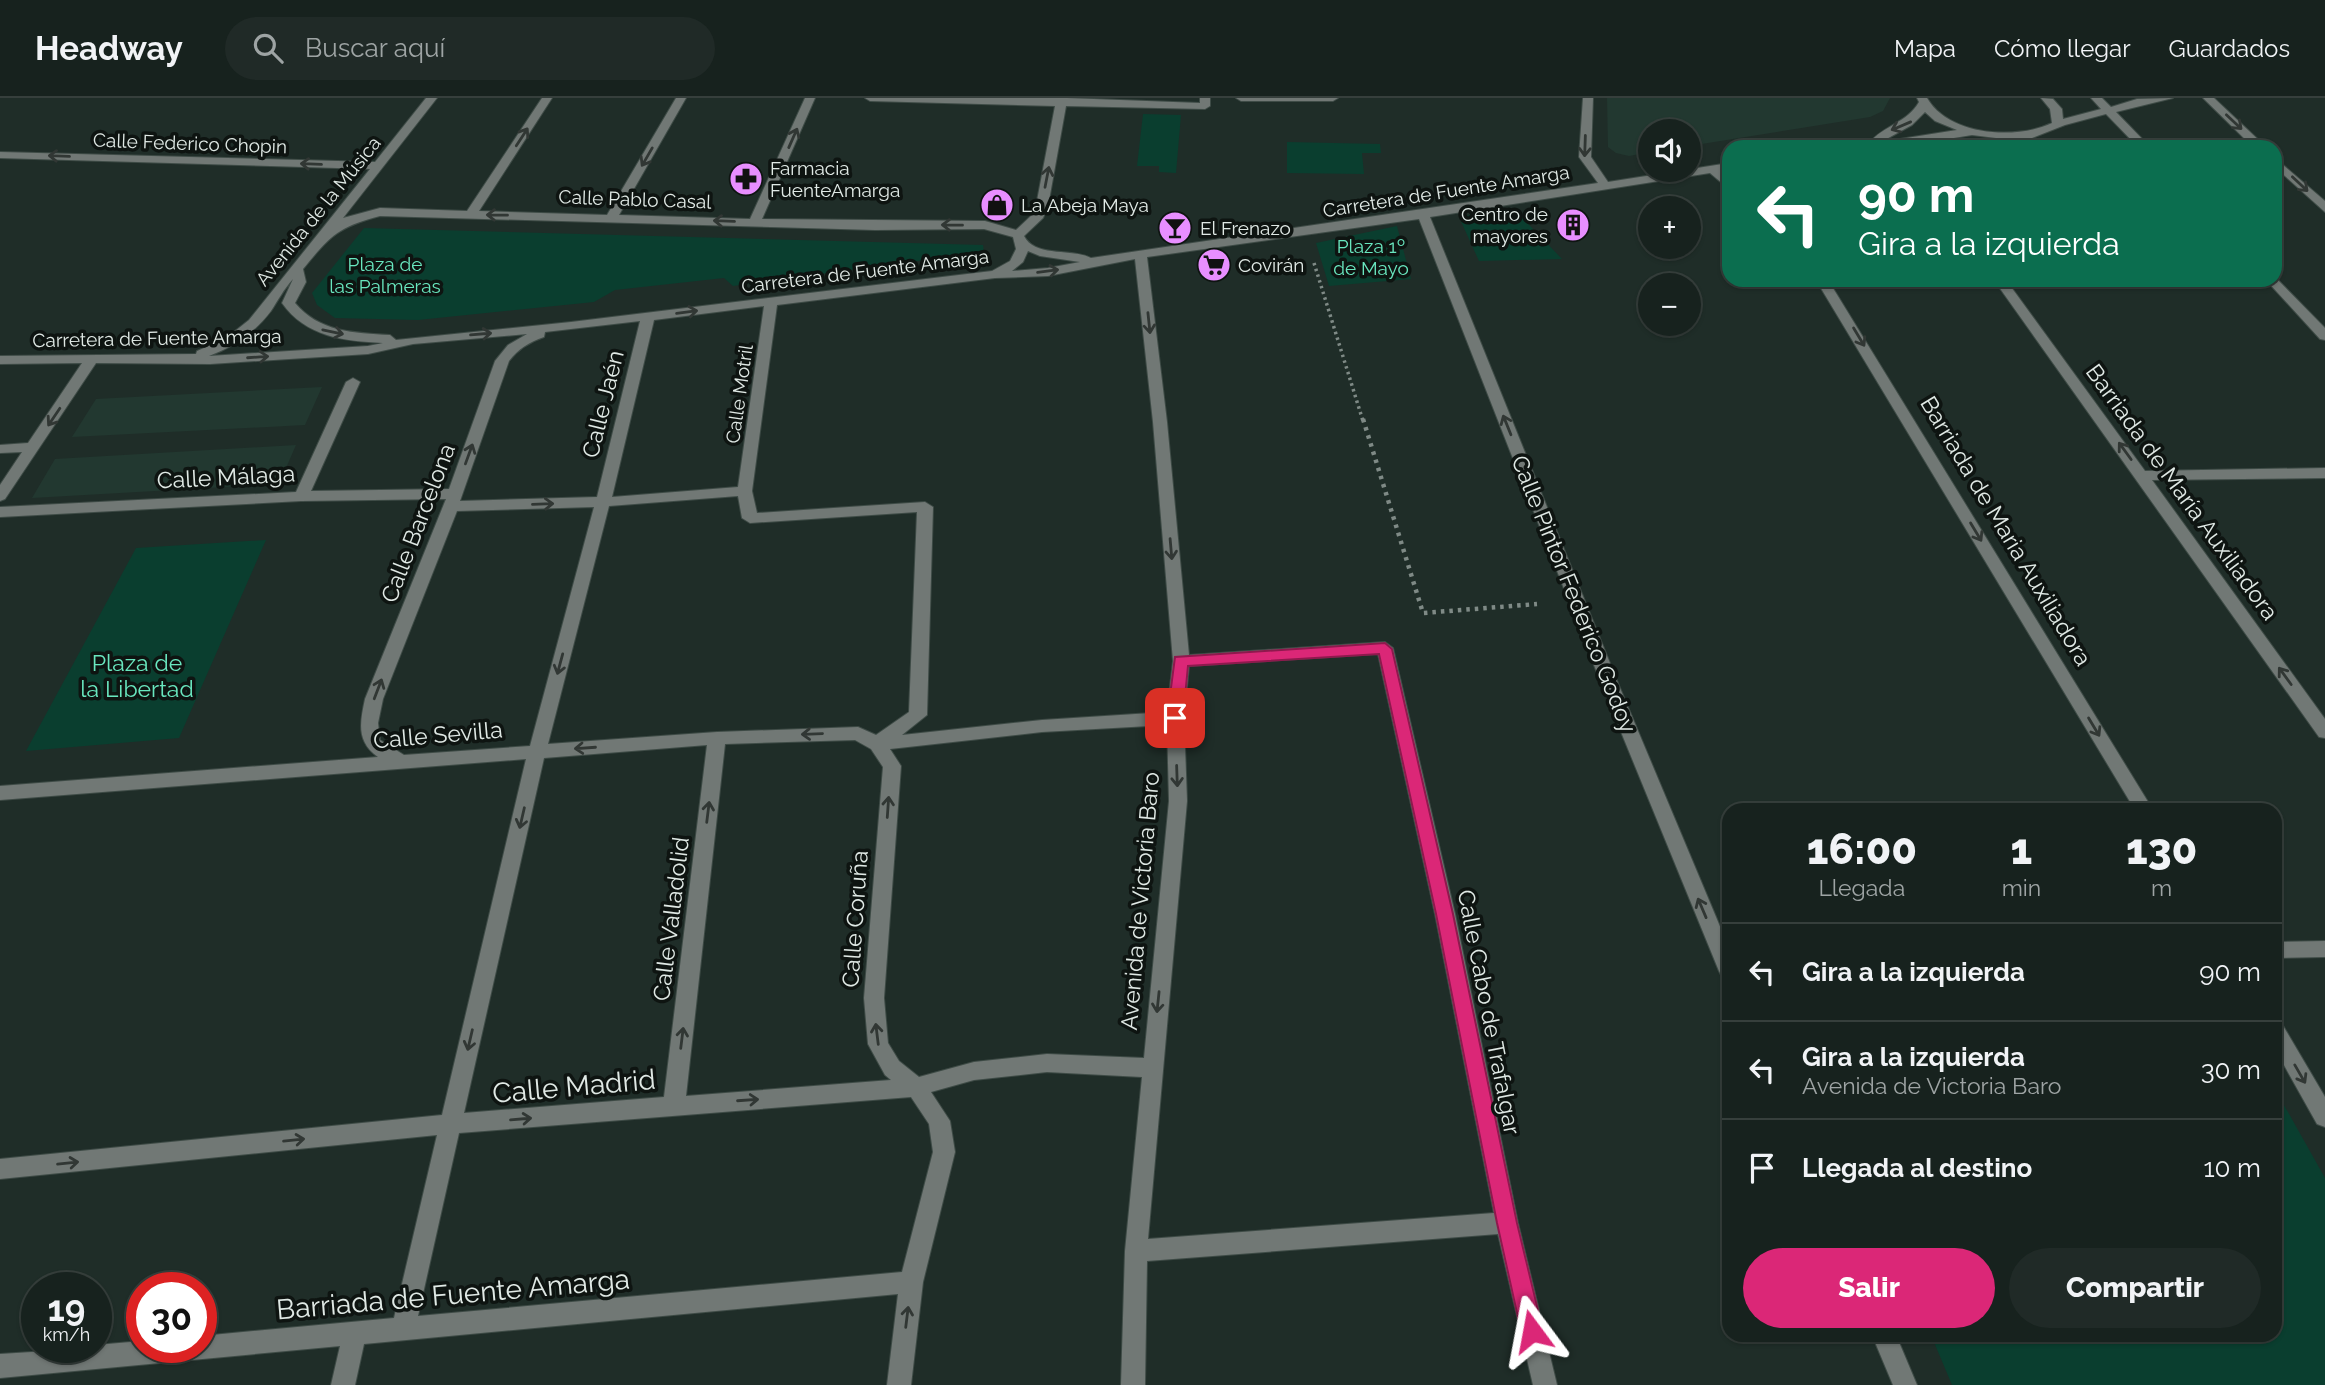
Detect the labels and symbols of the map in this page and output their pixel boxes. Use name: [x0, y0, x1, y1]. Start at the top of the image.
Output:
one-way arrow: [2225, 114, 2242, 131]
one-way arrow: [1891, 120, 1913, 133]
one-way arrow: [515, 127, 529, 147]
one-way arrow: [787, 127, 800, 149]
street label: Calle Federico Chopin: [93, 129, 287, 157]
street label: Avenida de la Música: [251, 132, 385, 290]
one-way arrow: [1579, 134, 1592, 157]
one-way arrow: [639, 147, 653, 167]
one-way arrow: [48, 150, 71, 163]
one-way arrow: [300, 157, 323, 170]
place label: Farmacia FuenteAmarga: [770, 157, 900, 201]
pharmacy icon: Farmacia FuenteAmarga: [727, 160, 765, 198]
street label: Carretera de Fuente Amarga: [1321, 161, 1571, 221]
one-way arrow: [1041, 166, 1055, 189]
one-way arrow: [2291, 176, 2308, 193]
street label: Calle Pablo Casal: [558, 185, 713, 213]
shop icon: La Abeja Maya: [978, 186, 1016, 224]
place label: La Abeja Maya: [1021, 194, 1149, 216]
place label: Centro de mayores: [1461, 203, 1548, 247]
building icon: Centro de mayores: [1554, 206, 1592, 244]
one-way arrow: [486, 208, 509, 221]
bar icon: El Frenazo: [1156, 209, 1194, 247]
one-way arrow: [713, 214, 736, 227]
place label: El Frenazo: [1200, 217, 1291, 239]
one-way arrow: [940, 218, 963, 232]
park label: Plaza 1º de Mayo: [1333, 235, 1409, 279]
street label: Carretera de Fuente Amarga: [740, 245, 990, 297]
supermarket icon: Covirán: [1195, 246, 1233, 284]
park label: Plaza de las Palmeras: [329, 253, 441, 297]
place label: Covirán: [1238, 254, 1304, 276]
one-way arrow: [1036, 265, 1059, 278]
one-way arrow: [675, 306, 698, 319]
one-way arrow: [1143, 311, 1156, 334]
street label: Carretera de Fuente Amarga: [32, 325, 282, 351]
one-way arrow: [321, 325, 344, 339]
one-way arrow: [469, 327, 492, 340]
one-way arrow: [1852, 327, 1866, 347]
street label: Calle Motril: [721, 342, 757, 445]
street label: Calle Jaén: [576, 347, 629, 460]
one-way arrow: [247, 350, 269, 363]
street label: Barriada de María Auxiliadora: [2081, 359, 2284, 625]
street label: Barriada de Maria Auxiliadora: [1915, 391, 2098, 670]
one-way arrow: [46, 406, 60, 426]
one-way arrow: [1499, 415, 1512, 436]
street label: Calle Barcelona: [375, 440, 460, 606]
one-way arrow: [2117, 442, 2132, 461]
one-way arrow: [464, 443, 476, 465]
street label: Calle Pintor Federico Godoy: [1506, 451, 1643, 736]
street label: Calle Málaga: [156, 459, 296, 494]
one-way arrow: [532, 497, 555, 510]
one-way arrow: [1970, 522, 1984, 542]
one-way arrow: [1165, 537, 1178, 560]
park label: Plaza de la Libertad: [80, 649, 194, 702]
one-way arrow: [553, 653, 566, 675]
one-way arrow: [2278, 667, 2292, 686]
one-way arrow: [373, 679, 386, 700]
pin: [1145, 688, 1205, 748]
street label: Calle Sevilla: [372, 715, 504, 754]
one-way arrow: [2087, 716, 2101, 736]
one-way arrow: [801, 728, 824, 741]
one-way arrow: [574, 742, 597, 755]
one-way arrow: [1170, 764, 1183, 787]
street label: Avenida de Victoria Baro: [1115, 771, 1164, 1031]
one-way arrow: [882, 796, 895, 819]
one-way arrow: [702, 802, 715, 824]
one-way arrow: [515, 806, 528, 829]
street label: Calle Valladolid: [647, 835, 694, 1002]
street label: Calle Coruña: [836, 850, 873, 988]
street label: Calle Cabo de Trafalgar: [1452, 887, 1526, 1137]
one-way arrow: [1695, 898, 1708, 920]
one-way arrow: [1151, 991, 1164, 1013]
one-way arrow: [871, 1023, 884, 1046]
one-way arrow: [463, 1028, 476, 1050]
one-way arrow: [675, 1028, 688, 1050]
street label: Calle Madrid: [491, 1063, 657, 1110]
one-way arrow: [2293, 1063, 2307, 1083]
one-way arrow: [736, 1093, 758, 1106]
one-way arrow: [509, 1112, 532, 1125]
one-way arrow: [282, 1133, 305, 1146]
one-way arrow: [56, 1156, 79, 1169]
street label: Barriada de Fuente Amarga: [275, 1263, 631, 1326]
speed limit sign: 30: [126, 1272, 217, 1363]
position arrow: [1495, 1294, 1569, 1368]
one-way arrow: [901, 1306, 914, 1329]

